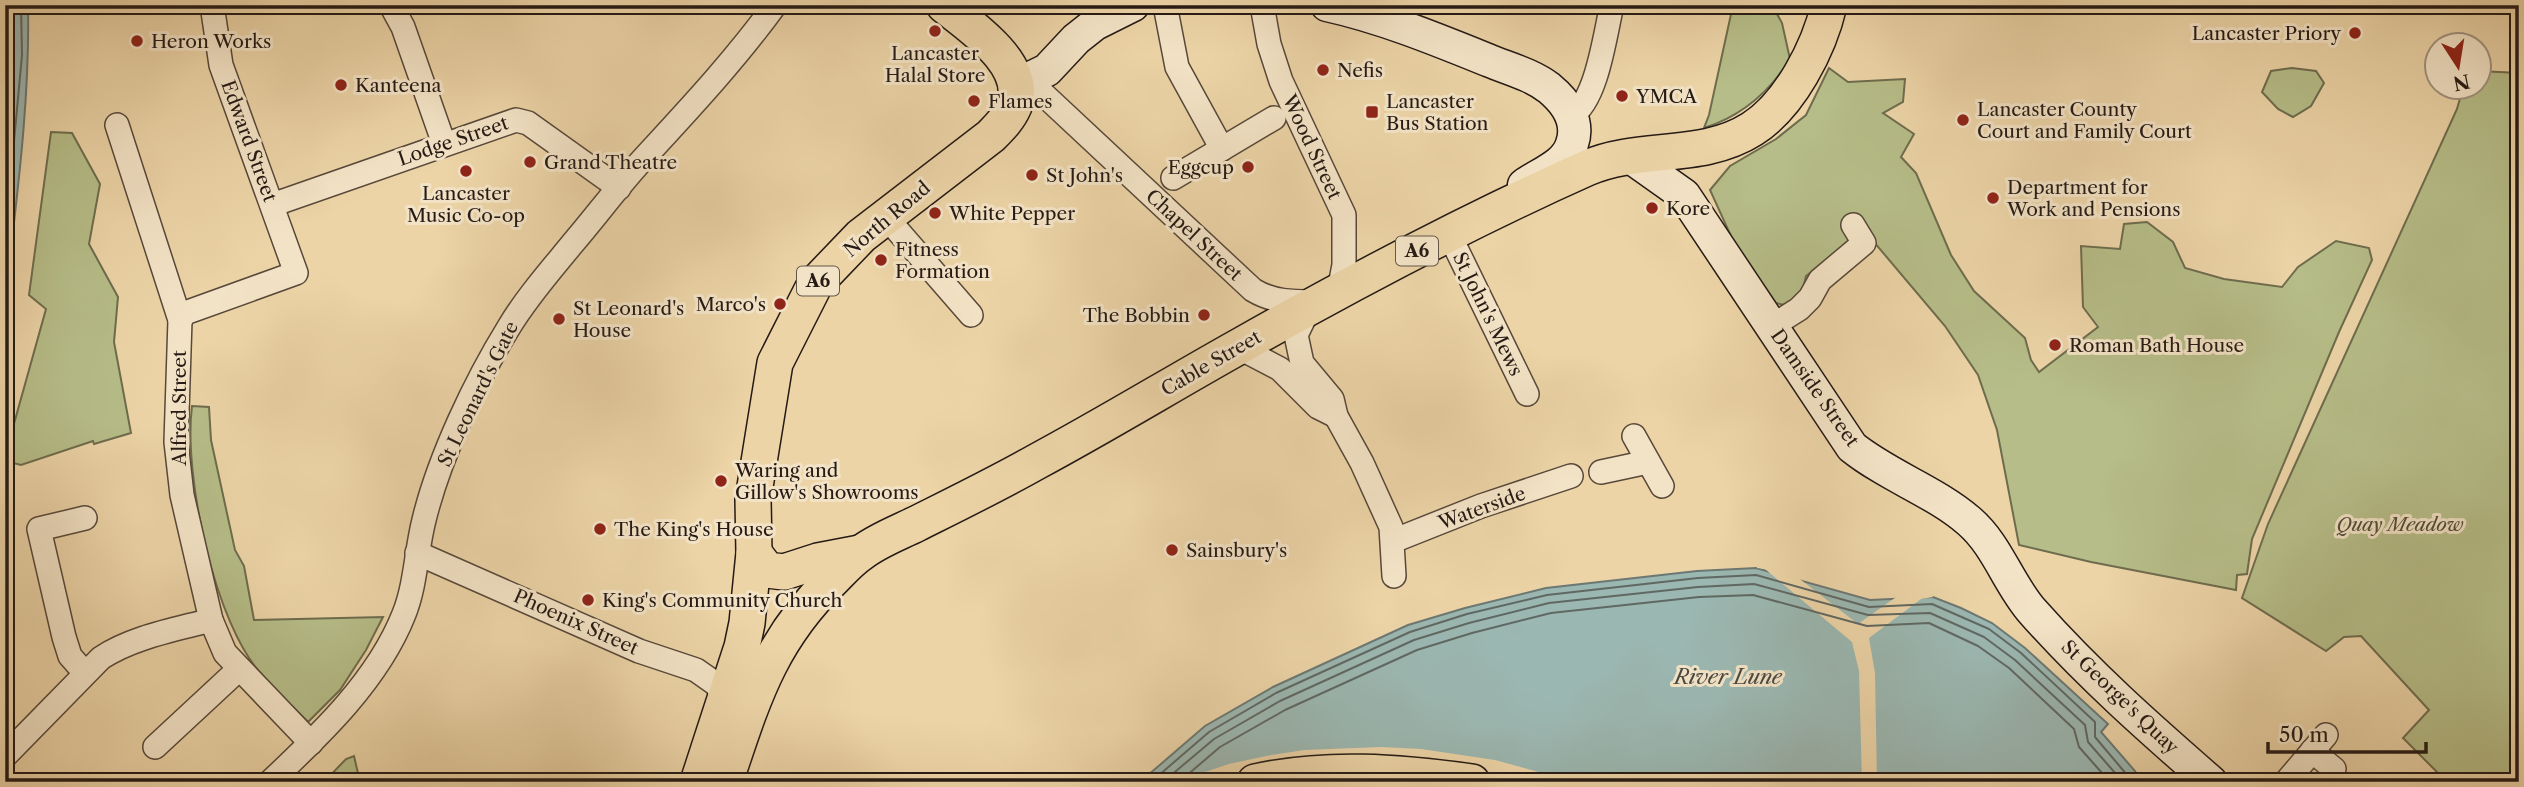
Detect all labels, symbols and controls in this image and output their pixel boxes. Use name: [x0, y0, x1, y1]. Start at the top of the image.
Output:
place label: Lancaster Priory: [2192, 22, 2341, 45]
marker: Lancaster Halal Store: [927, 23, 943, 39]
marker: Lancaster Priory: [2347, 25, 2363, 41]
place label: Heron Works: [151, 30, 271, 53]
north arrow: [2422, 32, 2492, 102]
marker: Heron Works: [129, 33, 145, 49]
place label: Lancaster Halal Store: [885, 42, 985, 87]
place label: Nefis: [1337, 59, 1383, 82]
marker: Nefis: [1315, 62, 1331, 78]
text: N: [2451, 69, 2472, 95]
place label: Kanteena: [355, 74, 442, 97]
street label: Edward Street: [216, 77, 282, 205]
marker: Kanteena: [333, 77, 349, 93]
place label: YMCA: [1635, 85, 1698, 108]
marker: YMCA: [1614, 88, 1630, 104]
place label: Flames: [988, 90, 1053, 113]
street label: Wood Street: [1277, 90, 1346, 203]
place label: Lancaster Bus Station: [1386, 90, 1489, 135]
marker: Flames: [966, 93, 982, 109]
place label: Lancaster County Court and Family Court: [1977, 98, 2192, 143]
marker: Lancaster Bus Station: [1364, 104, 1380, 120]
street label: Lodge Street: [395, 111, 511, 171]
marker: Lancaster County Court and Family Court: [1955, 112, 1971, 128]
place label: Grand Theatre: [544, 151, 677, 174]
marker: Grand Theatre: [522, 154, 538, 170]
place label: Eggcup: [1168, 156, 1234, 179]
marker: Eggcup: [1240, 159, 1256, 175]
marker: Lancaster Music Co-op: [458, 163, 474, 179]
place label: St John's: [1046, 164, 1123, 187]
marker: St John's: [1024, 167, 1040, 183]
street label: North Road: [839, 176, 935, 262]
place label: Department for Work and Pensions: [2006, 176, 2181, 221]
place label: Lancaster Music Co-op: [407, 182, 525, 227]
street label: Chapel Street: [1141, 184, 1247, 286]
marker: Department for Work and Pensions: [1985, 190, 2001, 206]
place label: Kore: [1666, 197, 1710, 220]
marker: Kore: [1644, 200, 1660, 216]
place label: White Pepper: [948, 202, 1075, 225]
marker: White Pepper: [927, 205, 943, 221]
road number: A6: [1396, 236, 1438, 265]
place label: Fitness Formation: [895, 238, 990, 283]
street label: St John's Mews: [1448, 248, 1528, 380]
marker: Fitness Formation: [873, 252, 889, 268]
road number: A6: [797, 267, 839, 296]
place label: Marco's: [696, 293, 766, 316]
marker: Marco's: [772, 296, 788, 312]
place label: St Leonard's House: [573, 297, 684, 342]
place label: The Bobbin: [1083, 304, 1190, 327]
marker: The Bobbin: [1196, 307, 1212, 323]
marker: St Leonard's House: [551, 311, 567, 327]
street label: St Leonard's Gate: [433, 317, 523, 471]
street label: Cable Street: [1157, 325, 1265, 401]
street label: Damside Street: [1766, 325, 1864, 451]
place label: Roman Bath House: [2069, 334, 2244, 357]
marker: Roman Bath House: [2047, 337, 2063, 353]
street label: Alfred Street: [168, 350, 191, 467]
place label: Waring and Gillow's Showrooms: [734, 459, 919, 504]
marker: Waring and Gillow's Showrooms: [713, 473, 729, 489]
street label: Waterside: [1434, 482, 1529, 535]
park label: Quay Meadow: [2336, 513, 2464, 536]
place label: The King's House: [614, 518, 774, 541]
marker: The King's House: [592, 521, 608, 537]
place label: Sainsbury's: [1186, 539, 1287, 562]
marker: Sainsbury's: [1164, 542, 1180, 558]
street label: Phoenix Street: [510, 584, 642, 660]
place label: King's Community Church: [602, 589, 843, 612]
marker: King's Community Church: [580, 592, 596, 608]
street label: St George's Quay: [2057, 635, 2184, 759]
water label: River Lune: [1672, 664, 1783, 689]
scale bar: [2268, 710, 2426, 754]
text: 50 m: [2279, 722, 2329, 747]

